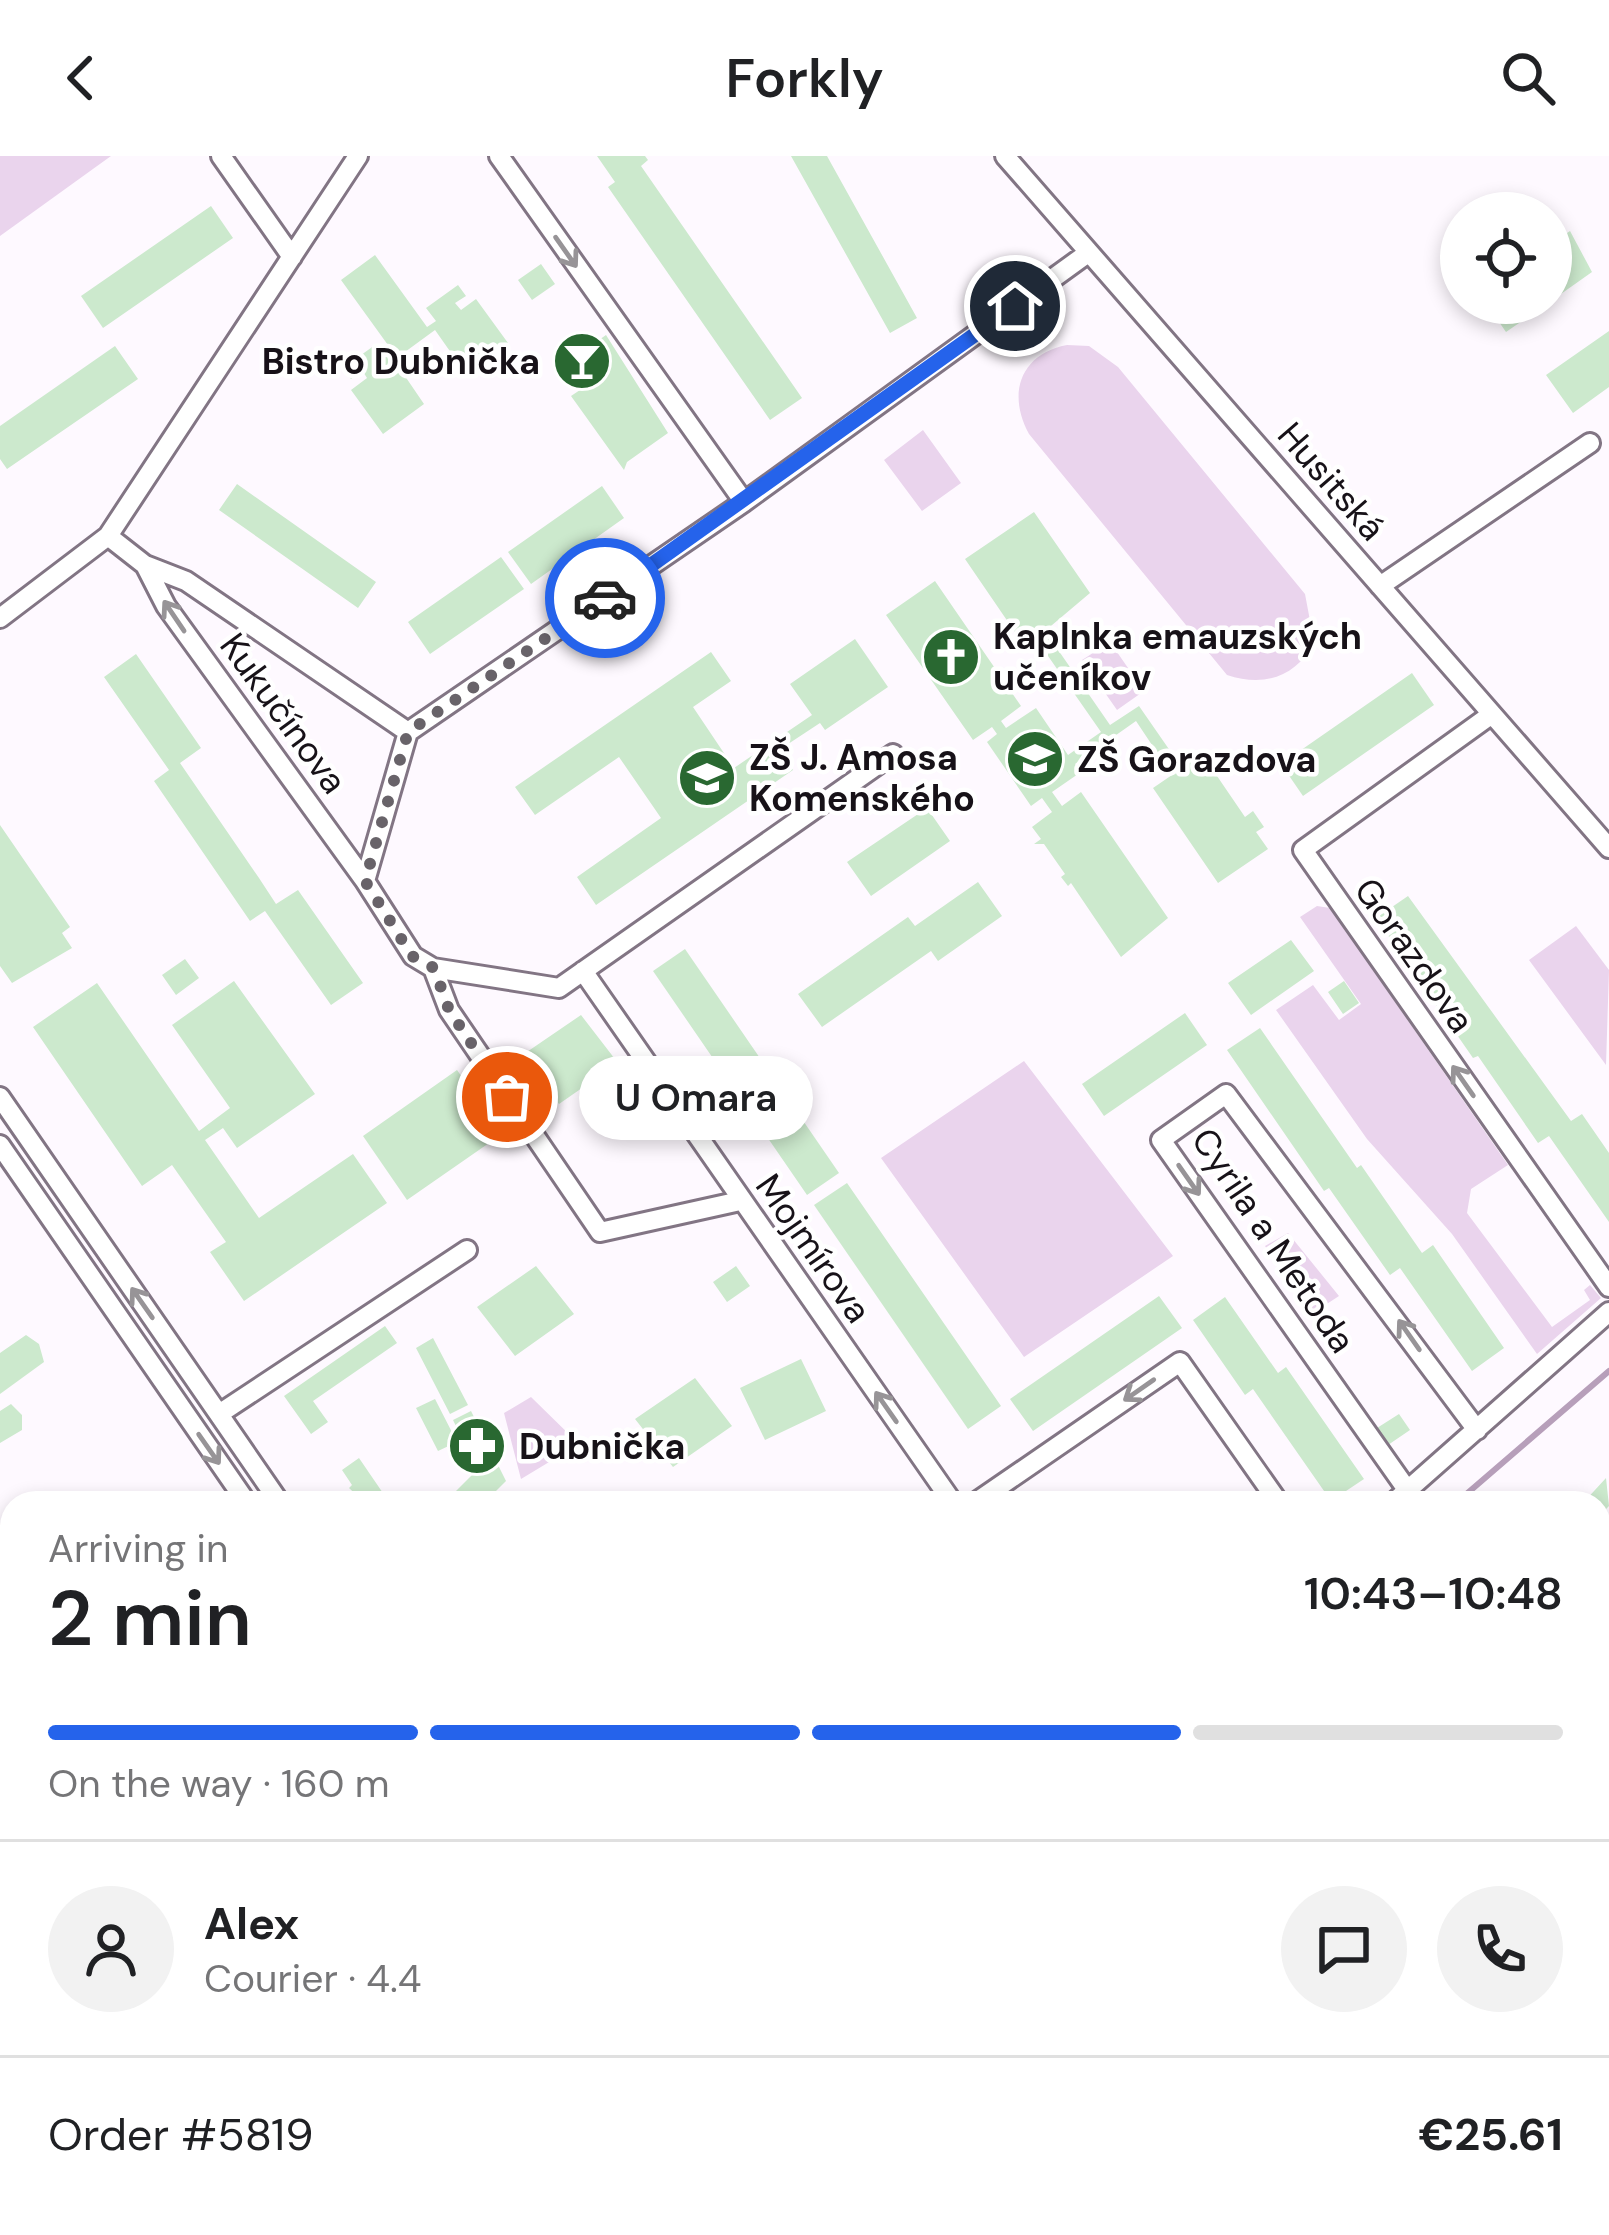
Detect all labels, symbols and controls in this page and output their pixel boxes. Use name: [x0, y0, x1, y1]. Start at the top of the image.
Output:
text: Forkly: [725, 43, 884, 114]
icon: back: [48, 45, 114, 111]
icon: search: [1495, 45, 1561, 111]
map controls: [1440, 192, 1572, 324]
button: locate: [1440, 192, 1572, 324]
one-way arrow: [554, 234, 579, 267]
pin: [964, 255, 1066, 357]
icon: home: [982, 273, 1048, 339]
bar icon: Bistro Dubnička: [551, 330, 613, 392]
place label: Bistro Dubnička: [262, 338, 540, 385]
street label: Husitská: [1267, 412, 1396, 550]
courier: [545, 538, 665, 658]
icon: car: [572, 565, 638, 631]
one-way arrow: [162, 600, 187, 633]
place label: Kaplnka emauzských učeníkov: [993, 613, 1362, 701]
street label: Kukučínova: [210, 624, 358, 803]
church icon: Kaplnka emauzských učeníkov: [920, 626, 982, 688]
school or university icon: ZŠ Gorazdova: [1004, 728, 1066, 790]
place label: ZŠ J. Amosa Komenského: [749, 734, 975, 822]
place label: ZŠ Gorazdova: [1077, 736, 1316, 783]
school or university icon: ZŠ J. Amosa Komenského: [676, 747, 738, 809]
street label: Gorazdova: [1344, 869, 1485, 1042]
pin: [456, 1046, 558, 1148]
callout: U Omara: [579, 1055, 813, 1139]
icon: bag: [474, 1064, 540, 1130]
one-way arrow: [1451, 1064, 1476, 1098]
text: U Omara: [615, 1072, 777, 1123]
street label: Cyrila a Metoda: [1181, 1119, 1366, 1362]
one-way arrow: [1176, 1163, 1201, 1196]
street label: Mojmírova: [745, 1165, 882, 1332]
one-way arrow: [130, 1287, 155, 1321]
one-way arrow: [1397, 1319, 1422, 1352]
one-way arrow: [1123, 1377, 1157, 1402]
one-way arrow: [874, 1391, 899, 1424]
pharmacy icon: Dubnička: [446, 1415, 508, 1477]
place label: Dubnička: [519, 1423, 685, 1470]
one-way arrow: [196, 1432, 221, 1465]
text: Arriving in: [48, 1523, 228, 1574]
text: 10:43–10:48: [1304, 1564, 1563, 1623]
text: 2 min: [48, 1568, 252, 1669]
text: On the way · 160 m: [48, 1758, 389, 1809]
button: person: [48, 1886, 174, 2012]
button: chat: [1281, 1886, 1407, 2012]
button: phone: [1437, 1886, 1563, 2012]
text: Alex: [204, 1894, 299, 1953]
text: Courier · 4.4: [204, 1953, 421, 2004]
text: Order #5819: [48, 2105, 313, 2164]
text: €25.61: [1419, 2105, 1563, 2164]

